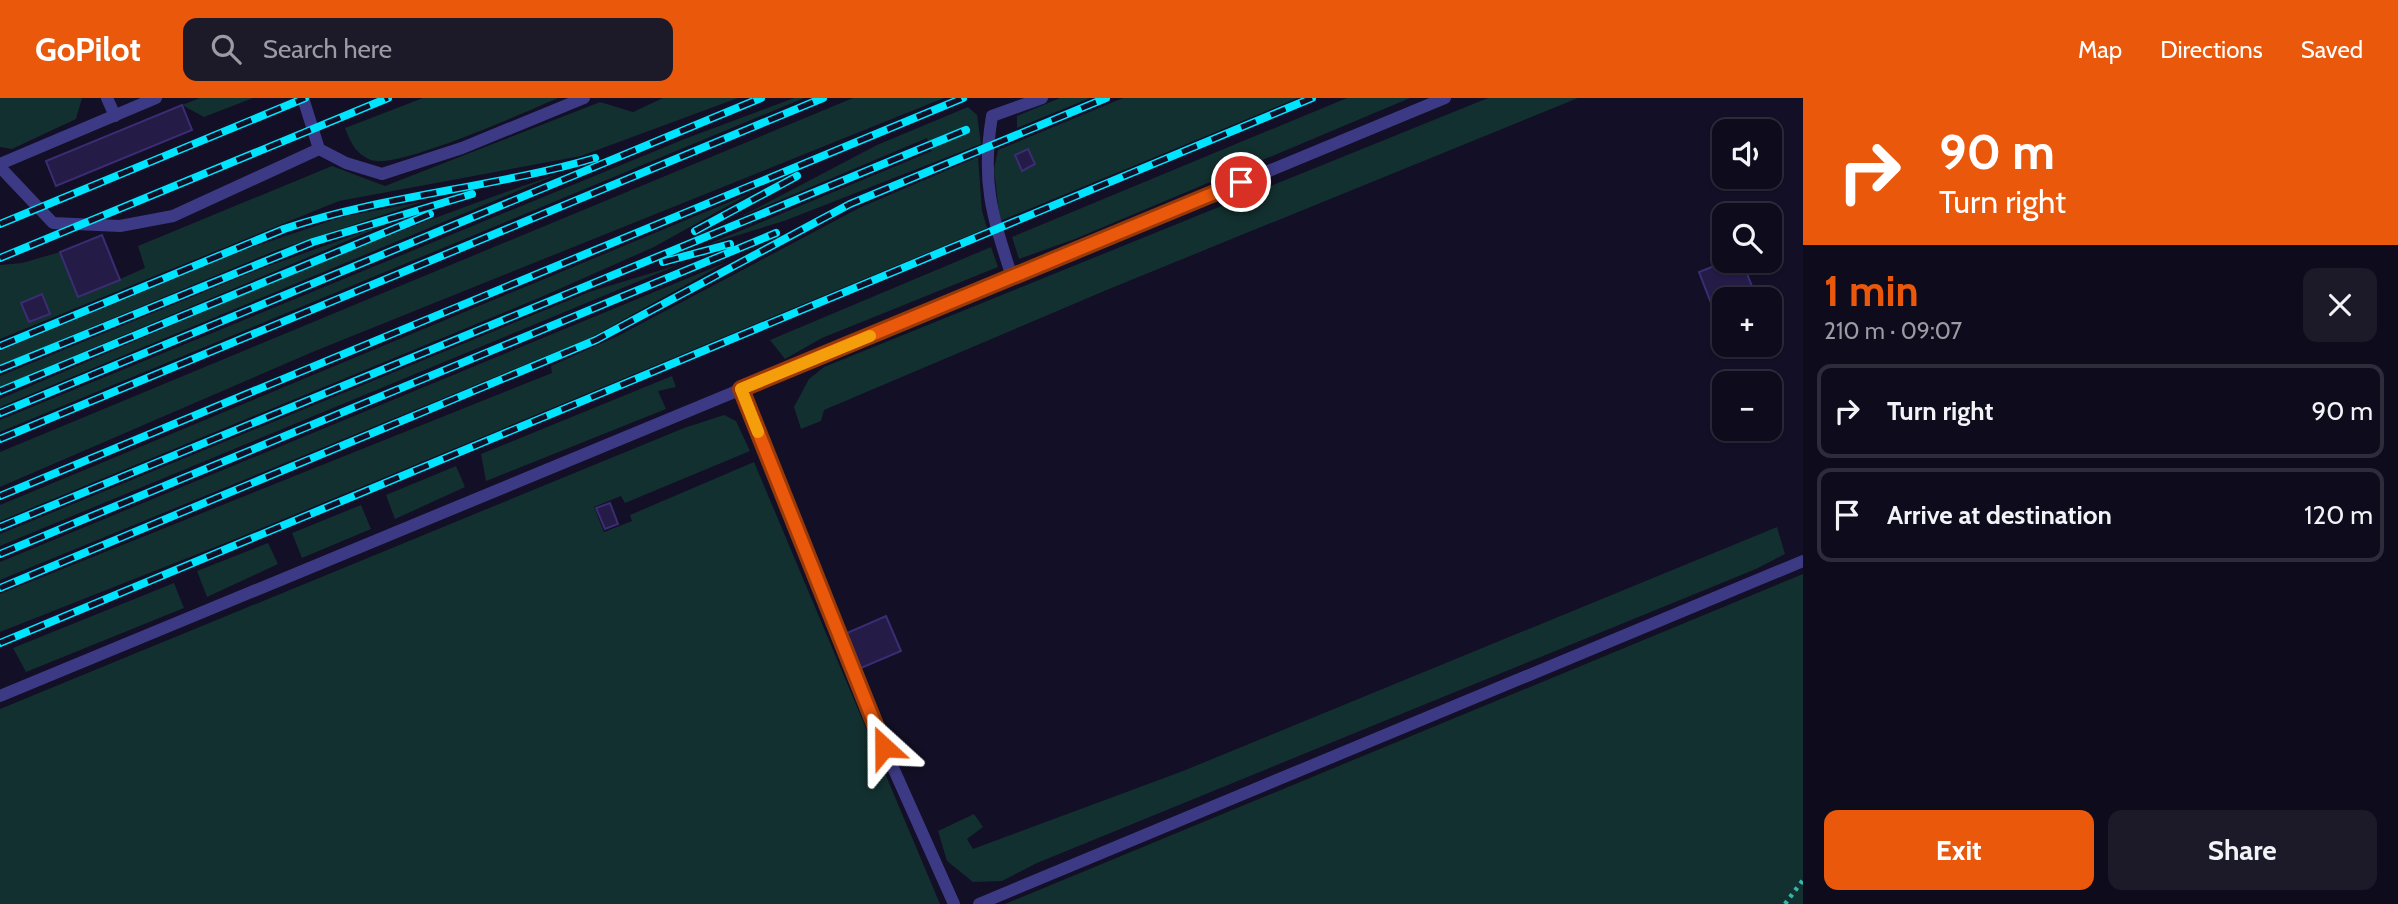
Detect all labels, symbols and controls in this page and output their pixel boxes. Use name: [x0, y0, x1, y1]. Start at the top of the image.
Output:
search box: [183, 18, 673, 81]
text: GoPilot: [35, 29, 141, 69]
icon: search: [207, 30, 245, 68]
text: Search here: [263, 33, 392, 65]
text: Map: [2078, 35, 2122, 64]
text: Directions: [2160, 35, 2263, 64]
text: Saved: [2301, 35, 2363, 64]
map controls: [1712, 119, 1782, 441]
button: sound: [1712, 119, 1782, 189]
text: 90 m: [1939, 122, 2055, 181]
icon: right: [1824, 126, 1915, 217]
pin: [1211, 152, 1271, 212]
icon: arrive: [1222, 163, 1260, 201]
text: Turn right: [1939, 182, 2066, 221]
button: search: [1712, 203, 1782, 273]
text: 1 min: [1824, 265, 1919, 317]
button: close: [2303, 268, 2377, 342]
button: +: [1712, 287, 1782, 357]
text: 210 m · 09:07: [1824, 317, 1962, 345]
button: −: [1712, 371, 1782, 441]
icon: right: [1828, 392, 1866, 430]
text: Turn right: [1887, 395, 1993, 427]
text: 90 m: [2311, 395, 2373, 427]
icon: arrive: [1828, 496, 1866, 534]
text: Arrive at destination: [1887, 499, 2112, 531]
text: 120 m: [2304, 499, 2373, 531]
position arrow: [847, 710, 921, 784]
button: Exit: [1824, 810, 2094, 890]
button: Share: [2108, 810, 2377, 890]

